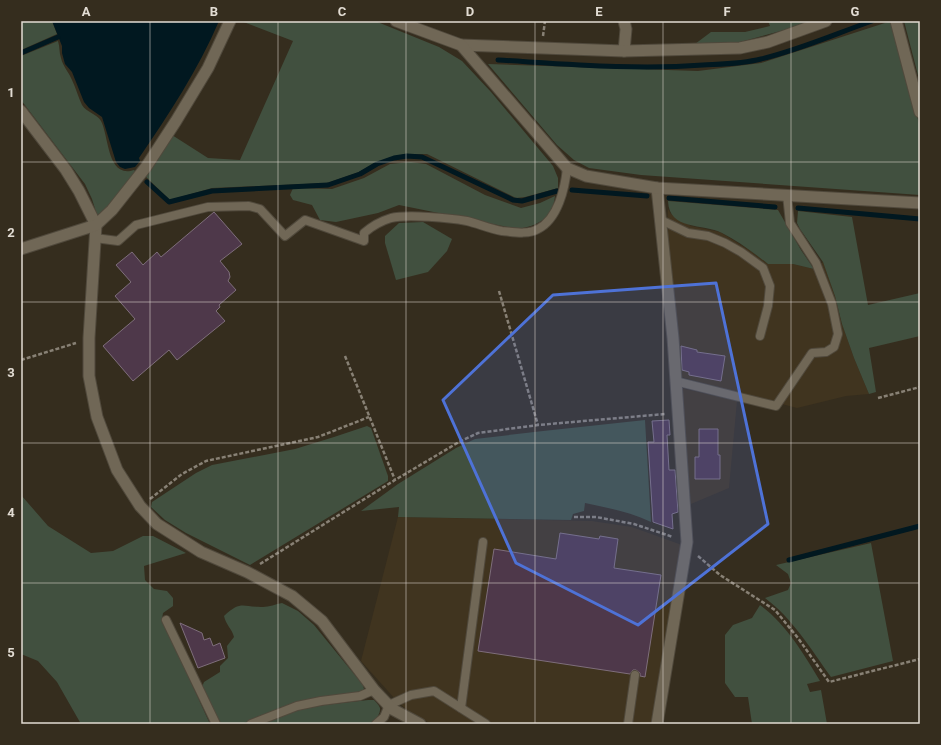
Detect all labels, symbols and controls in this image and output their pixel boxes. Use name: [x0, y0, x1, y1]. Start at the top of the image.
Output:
text: A: [82, 4, 91, 19]
text: B: [210, 4, 218, 19]
text: C: [338, 4, 347, 19]
text: D: [466, 4, 474, 19]
text: E: [595, 4, 603, 19]
text: F: [723, 4, 731, 19]
text: G: [851, 4, 860, 19]
text: 1: [7, 85, 15, 100]
text: 2: [7, 225, 15, 240]
text: 3: [7, 365, 15, 380]
text: 4: [7, 505, 15, 520]
text: 5: [7, 645, 15, 660]

